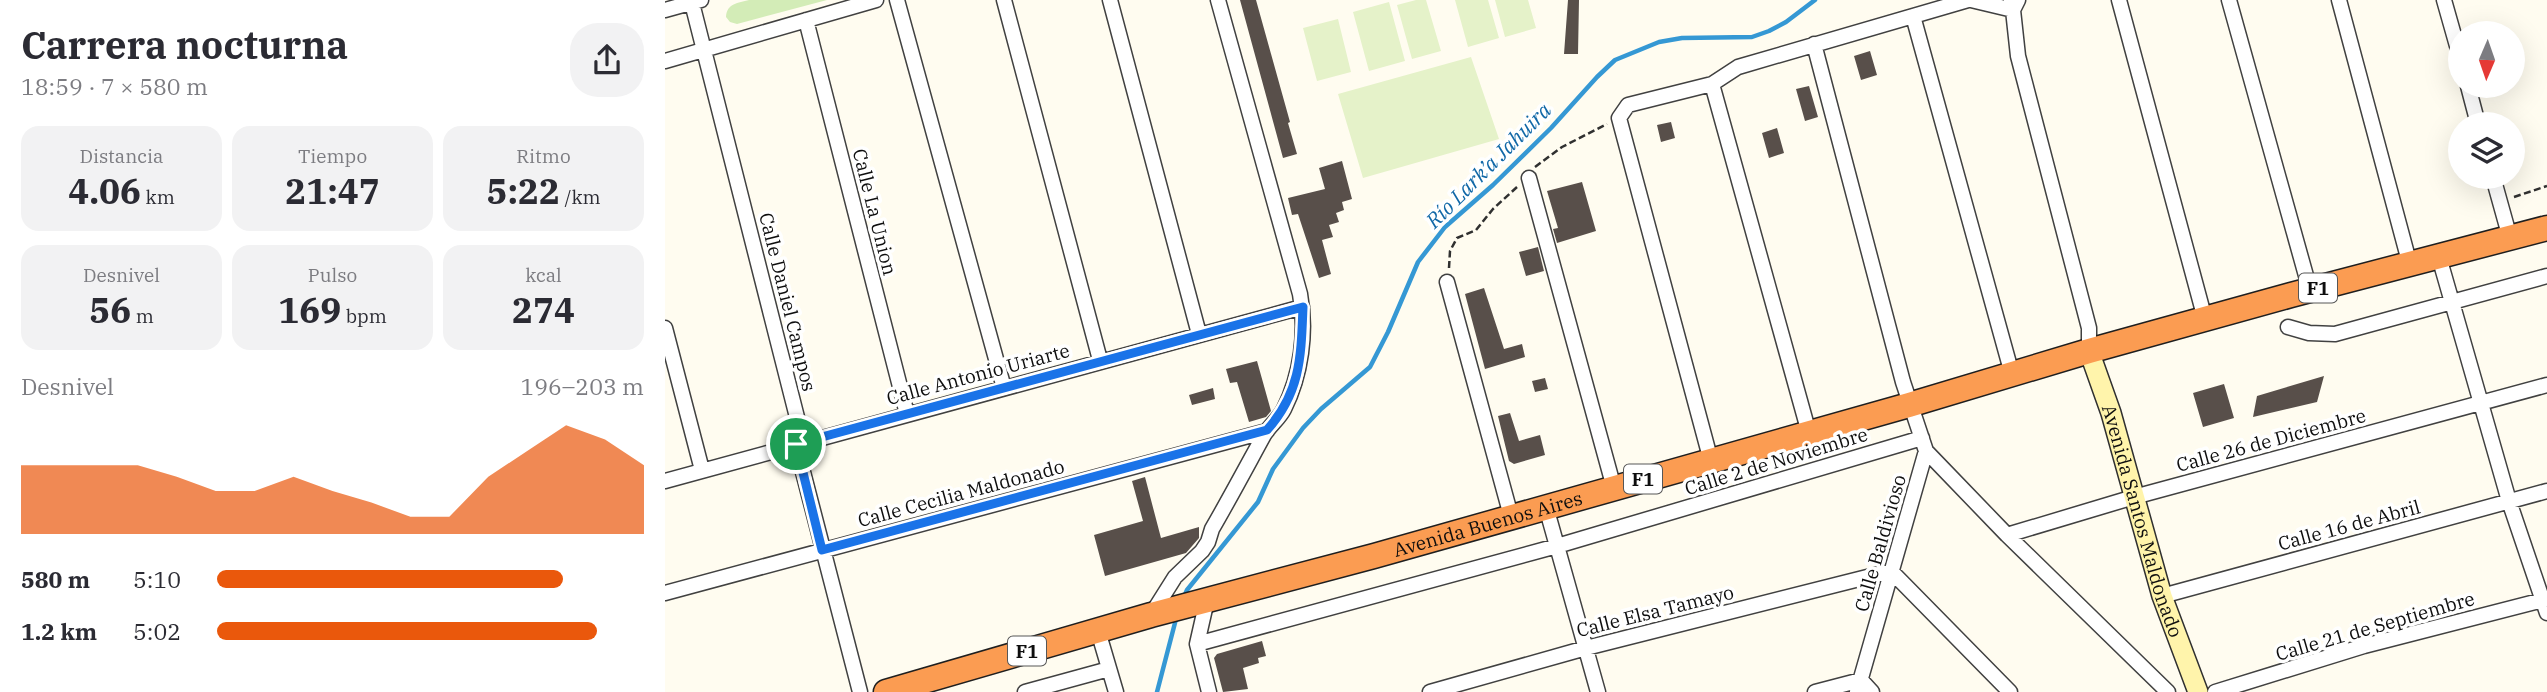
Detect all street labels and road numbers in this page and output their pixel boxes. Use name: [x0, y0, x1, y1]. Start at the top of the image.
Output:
street label: Calle La Union: [848, 146, 902, 278]
street label: Calle Daniel Campos: [754, 210, 822, 394]
road number: F1: [2299, 274, 2337, 302]
street label: Calle Antonio Uriarte: [884, 338, 1072, 410]
street label: Avenida Santos Maldonado: [2097, 401, 2188, 641]
street label: Calle 26 de Diciembre: [2174, 403, 2368, 477]
street label: Calle 2 de Noviembre: [1682, 422, 1870, 500]
street label: Calle Cecilia Maldonado: [855, 454, 1067, 532]
road number: F1: [1624, 464, 1662, 494]
street label: Calle Baldivioso: [1849, 472, 1911, 614]
street label: Avenida Buenos Aires: [1391, 486, 1585, 562]
street label: Calle 16 de Abril: [2275, 494, 2423, 556]
street label: Calle Elsa Tamayo: [1574, 580, 1736, 642]
street label: Calle 21 de Septiembre: [2273, 586, 2477, 666]
road number: F1: [1008, 636, 1046, 666]

